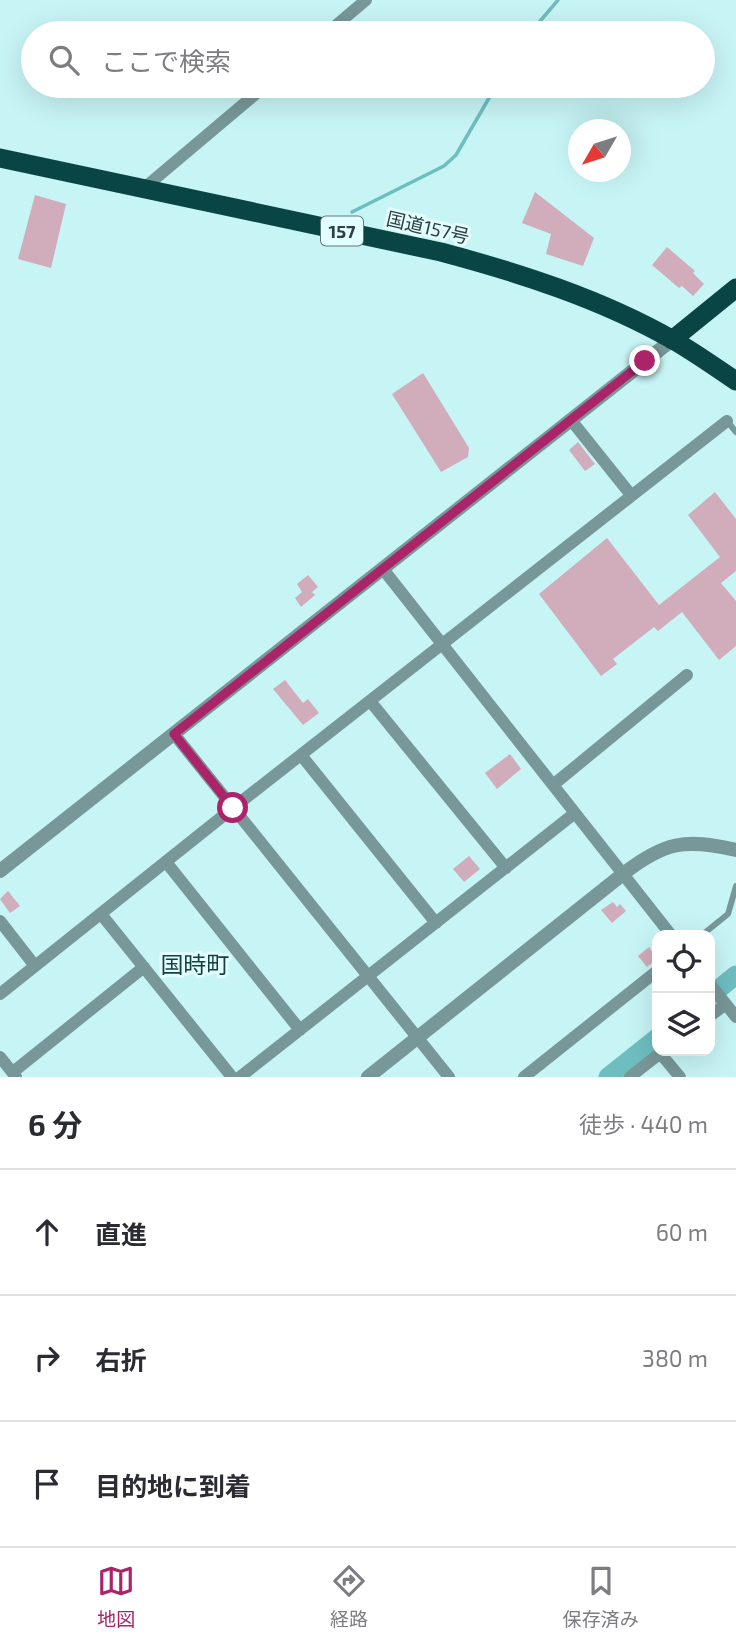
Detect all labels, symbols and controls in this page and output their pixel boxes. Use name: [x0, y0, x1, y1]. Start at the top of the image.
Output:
search box: [21, 21, 715, 98]
icon: search: [45, 41, 83, 79]
text: ここで検索: [101, 45, 231, 76]
north arrow: [568, 119, 631, 182]
street label: 国道157号: [384, 206, 472, 248]
road number: 157: [321, 216, 363, 246]
route end: [629, 345, 660, 376]
route start: [217, 792, 248, 823]
map controls: [652, 930, 715, 1056]
button: locate: [652, 930, 715, 993]
district label: 国時町: [161, 950, 230, 978]
button: layers: [652, 993, 715, 1056]
text: 6 分: [28, 1106, 82, 1142]
text: 徒歩 · 440 m: [579, 1110, 708, 1138]
icon: ahead: [28, 1213, 66, 1251]
text: 直進: [95, 1218, 147, 1249]
text: 60 m: [656, 1218, 708, 1246]
icon: right: [28, 1339, 66, 1377]
text: 右折: [95, 1344, 147, 1375]
text: 380 m: [642, 1344, 708, 1372]
icon: arrive: [28, 1465, 66, 1503]
text: 目的地に到着: [95, 1470, 251, 1501]
tab: 地図: [97, 1562, 135, 1631]
tab: 経路: [330, 1562, 368, 1631]
tab: 保存済み: [563, 1562, 639, 1631]

